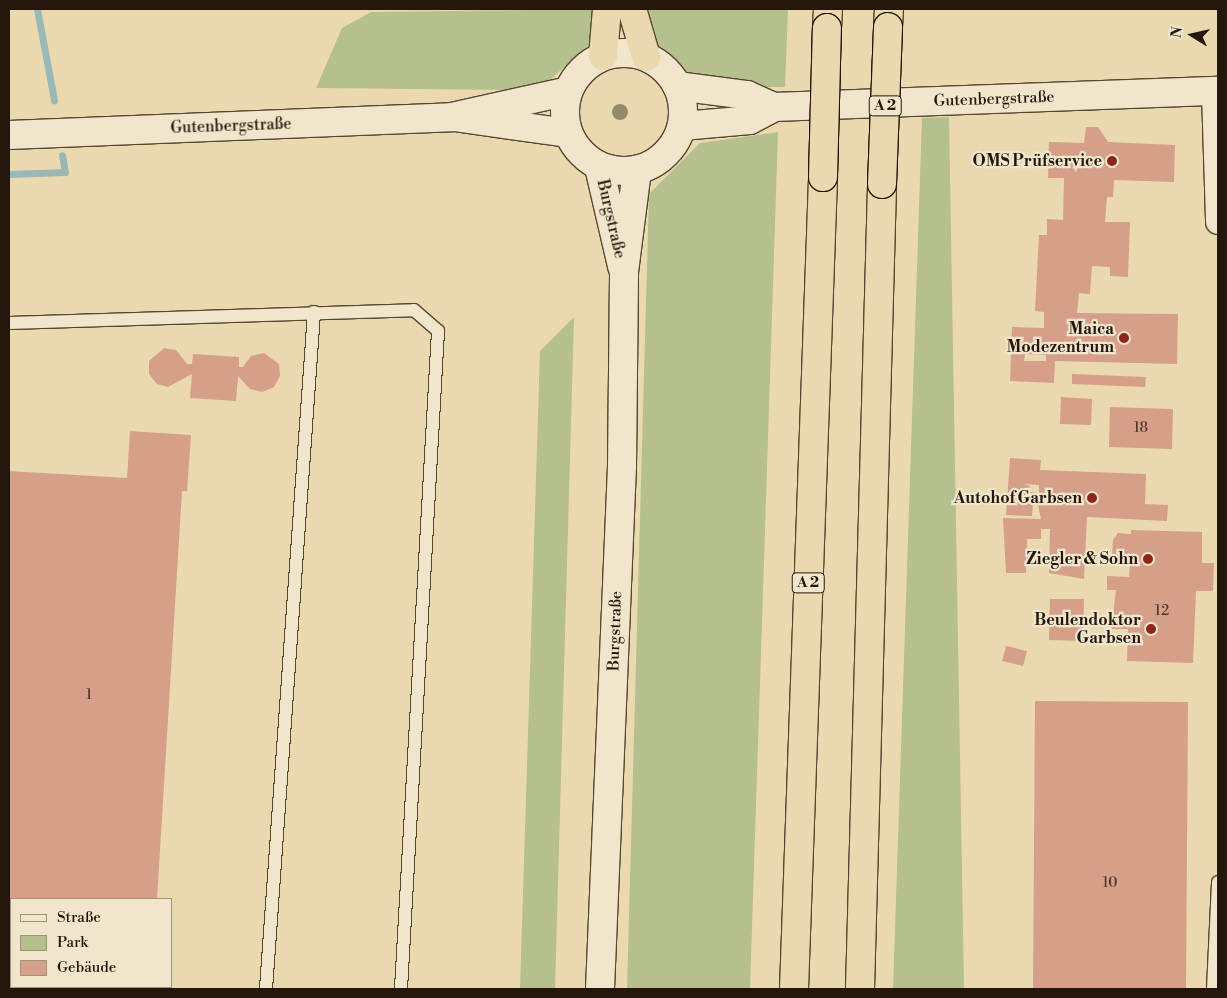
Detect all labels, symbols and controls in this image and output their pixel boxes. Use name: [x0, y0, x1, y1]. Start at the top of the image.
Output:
north arrow: [1167, 10, 1217, 60]
text: N: [1167, 25, 1187, 39]
street label: Gutenbergstraße: [933, 87, 1055, 111]
road number: A 2: [869, 94, 901, 118]
street label: Gutenbergstraße: [170, 114, 292, 138]
place label: OMS Prüfservice: [973, 151, 1102, 171]
marker: OMS Prüfservice: [1106, 155, 1118, 167]
street label: Burgstraße: [593, 178, 629, 260]
place label: Maica Modezentrum: [1007, 319, 1114, 357]
marker: Maica Modezentrum: [1118, 332, 1130, 344]
house number: 18: [1134, 420, 1148, 436]
place label: Autohof Garbsen: [954, 488, 1082, 508]
marker: Autohof Garbsen: [1086, 492, 1098, 504]
place label: Ziegler & Sohn: [1027, 549, 1138, 569]
marker: Ziegler & Sohn: [1142, 553, 1154, 565]
road number: A 2: [792, 570, 824, 596]
street label: Burgstraße: [604, 591, 626, 671]
house number: 12: [1155, 603, 1169, 619]
place label: Beulendoktor Garbsen: [1034, 610, 1141, 648]
marker: Beulendoktor Garbsen: [1145, 623, 1157, 635]
house number: 1: [86, 687, 92, 703]
house number: 10: [1103, 875, 1117, 891]
legend: [10, 898, 172, 988]
text: Straße: [57, 908, 101, 927]
text: Park: [57, 933, 88, 952]
text: Gebäude: [57, 958, 116, 977]

